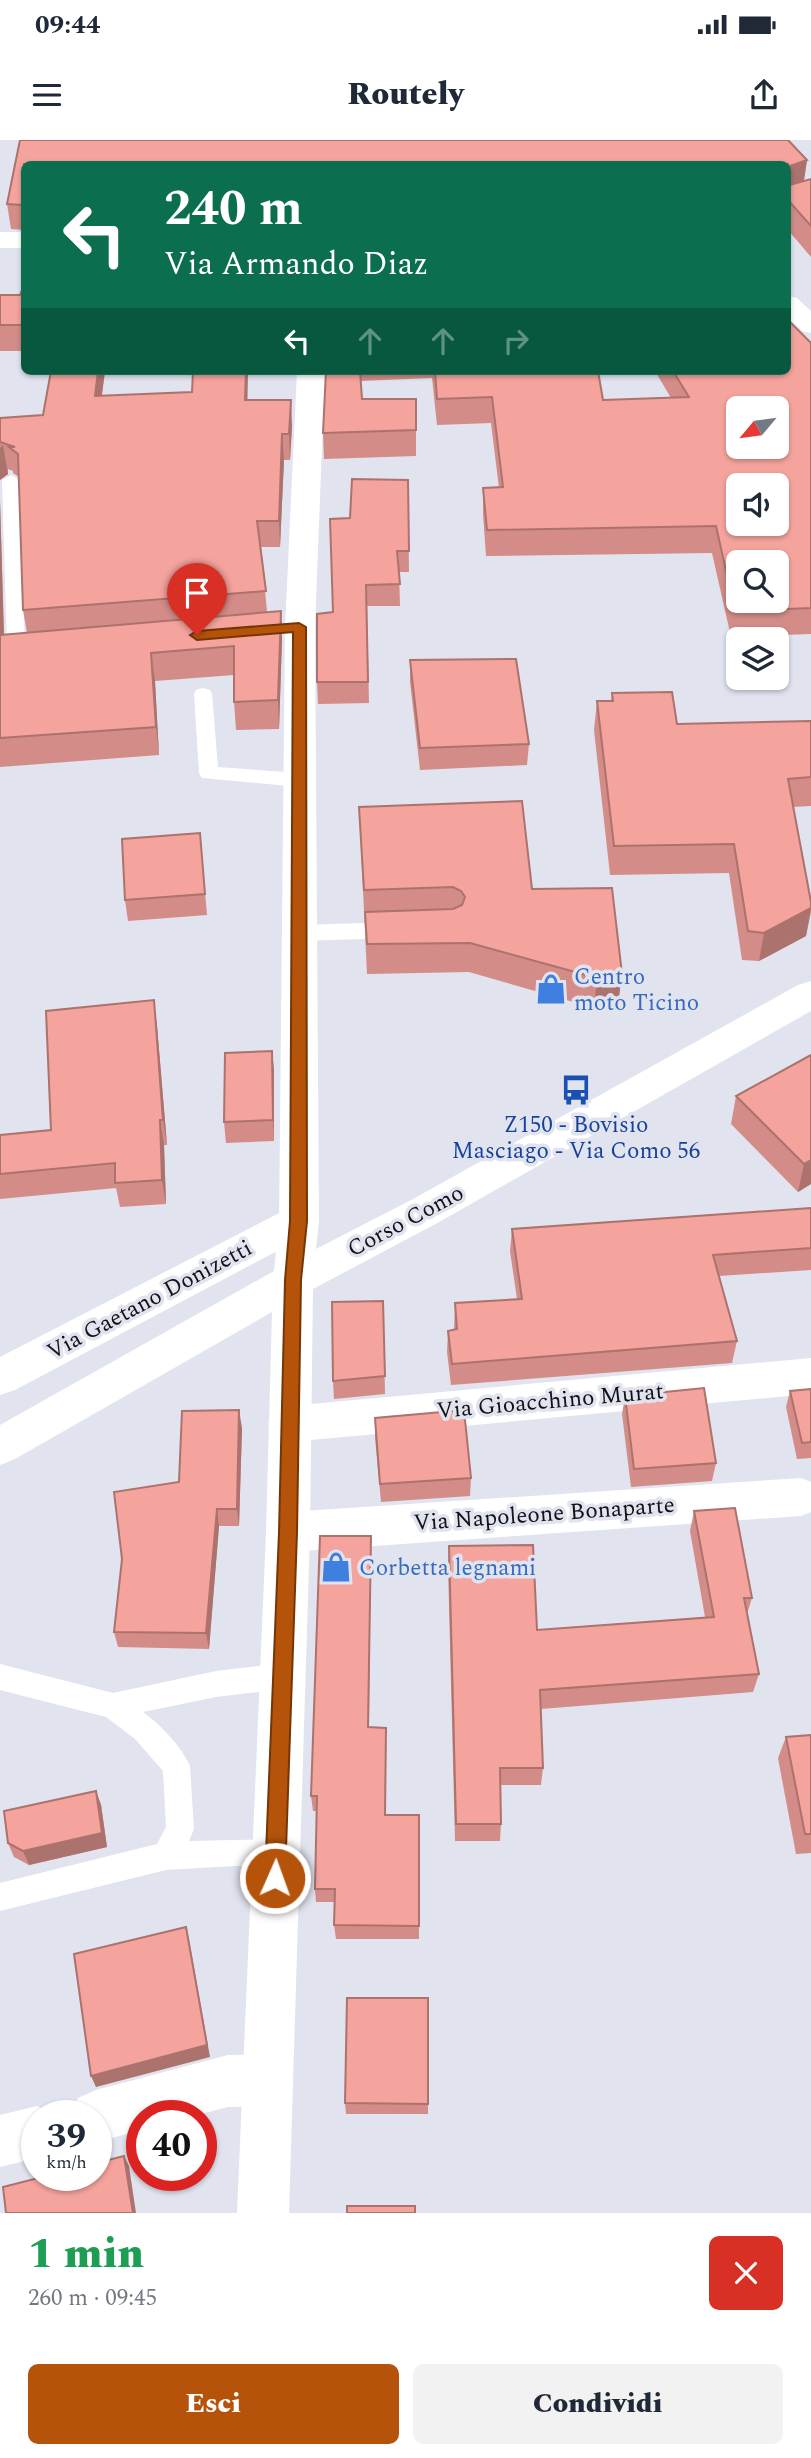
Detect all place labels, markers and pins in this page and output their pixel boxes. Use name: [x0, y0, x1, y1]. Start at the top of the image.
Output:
pin: [167, 563, 227, 635]
place label: Centro moto Ticino: [574, 960, 699, 1021]
shop icon: Centro moto Ticino: [534, 972, 568, 1006]
bus stop icon: Z150 - Bovisio Masciago - Via Como 56: [559, 1073, 593, 1107]
place label: Z150 - Bovisio Masciago - Via Como 56: [452, 1108, 700, 1169]
shop icon: Corbetta legnami: [319, 1550, 353, 1584]
place label: Corbetta legnami: [359, 1551, 536, 1586]

